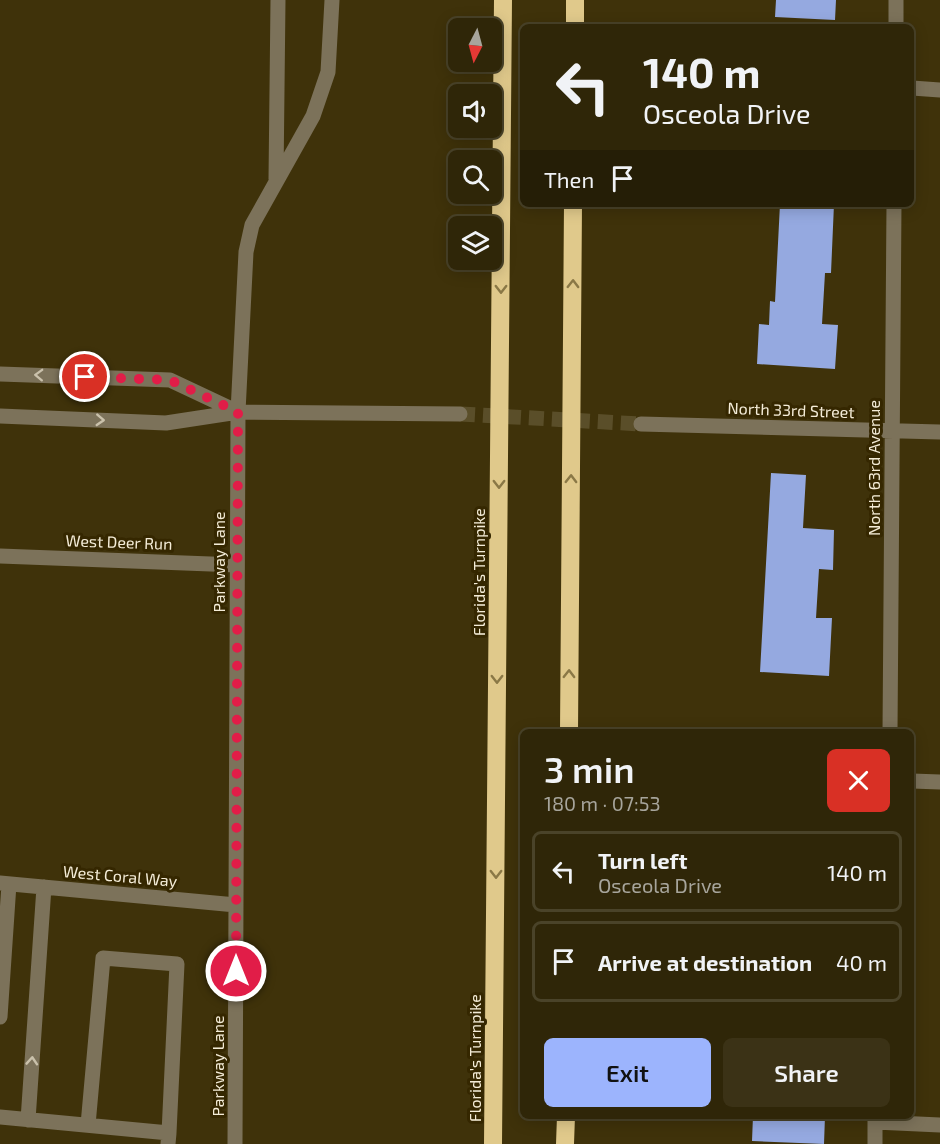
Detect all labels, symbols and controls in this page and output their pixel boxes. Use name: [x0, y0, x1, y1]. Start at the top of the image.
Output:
north arrow: [448, 18, 502, 72]
map controls: [448, 18, 502, 270]
text: 140 m: [643, 46, 760, 96]
icon: left: [544, 48, 622, 126]
button: sound: [448, 84, 502, 138]
text: Osceola Drive: [643, 97, 811, 129]
button: search: [448, 150, 502, 204]
icon: arrive: [606, 162, 639, 195]
text: Then: [544, 166, 594, 192]
button: layers: [448, 216, 502, 270]
one-way arrow: [567, 279, 579, 288]
one-way arrow: [495, 285, 507, 294]
pin: [59, 351, 110, 402]
icon: arrive: [68, 360, 101, 393]
one-way arrow: [35, 369, 44, 382]
street label: North 33rd Street: [727, 398, 855, 421]
street label: North 63rd Avenue: [864, 400, 883, 536]
one-way arrow: [96, 414, 105, 427]
one-way arrow: [565, 474, 577, 483]
one-way arrow: [493, 480, 505, 489]
street label: Florida's Turnpike: [469, 508, 488, 636]
street label: Parkway Lane: [209, 511, 228, 613]
street label: West Deer Run: [65, 530, 173, 553]
one-way arrow: [563, 669, 575, 678]
one-way arrow: [491, 675, 503, 684]
text: 3 min: [544, 747, 635, 790]
button: close: [827, 749, 890, 812]
text: 180 m · 07:53: [544, 791, 661, 815]
text: Turn left: [598, 847, 687, 873]
icon: left: [547, 855, 580, 888]
text: 140 m: [827, 859, 887, 885]
street label: West Coral Way: [62, 861, 178, 890]
one-way arrow: [490, 870, 502, 879]
text: Osceola Drive: [598, 873, 722, 897]
position arrow: [204, 939, 268, 1003]
icon: arrive: [547, 945, 580, 978]
text: Arrive at destination: [598, 949, 812, 975]
text: 40 m: [836, 949, 887, 975]
street label: Florida's Turnpike: [465, 994, 484, 1122]
street label: Parkway Lane: [208, 1015, 227, 1117]
button: Exit: [544, 1038, 711, 1107]
button: Share: [723, 1038, 890, 1107]
one-way arrow: [26, 1057, 39, 1066]

